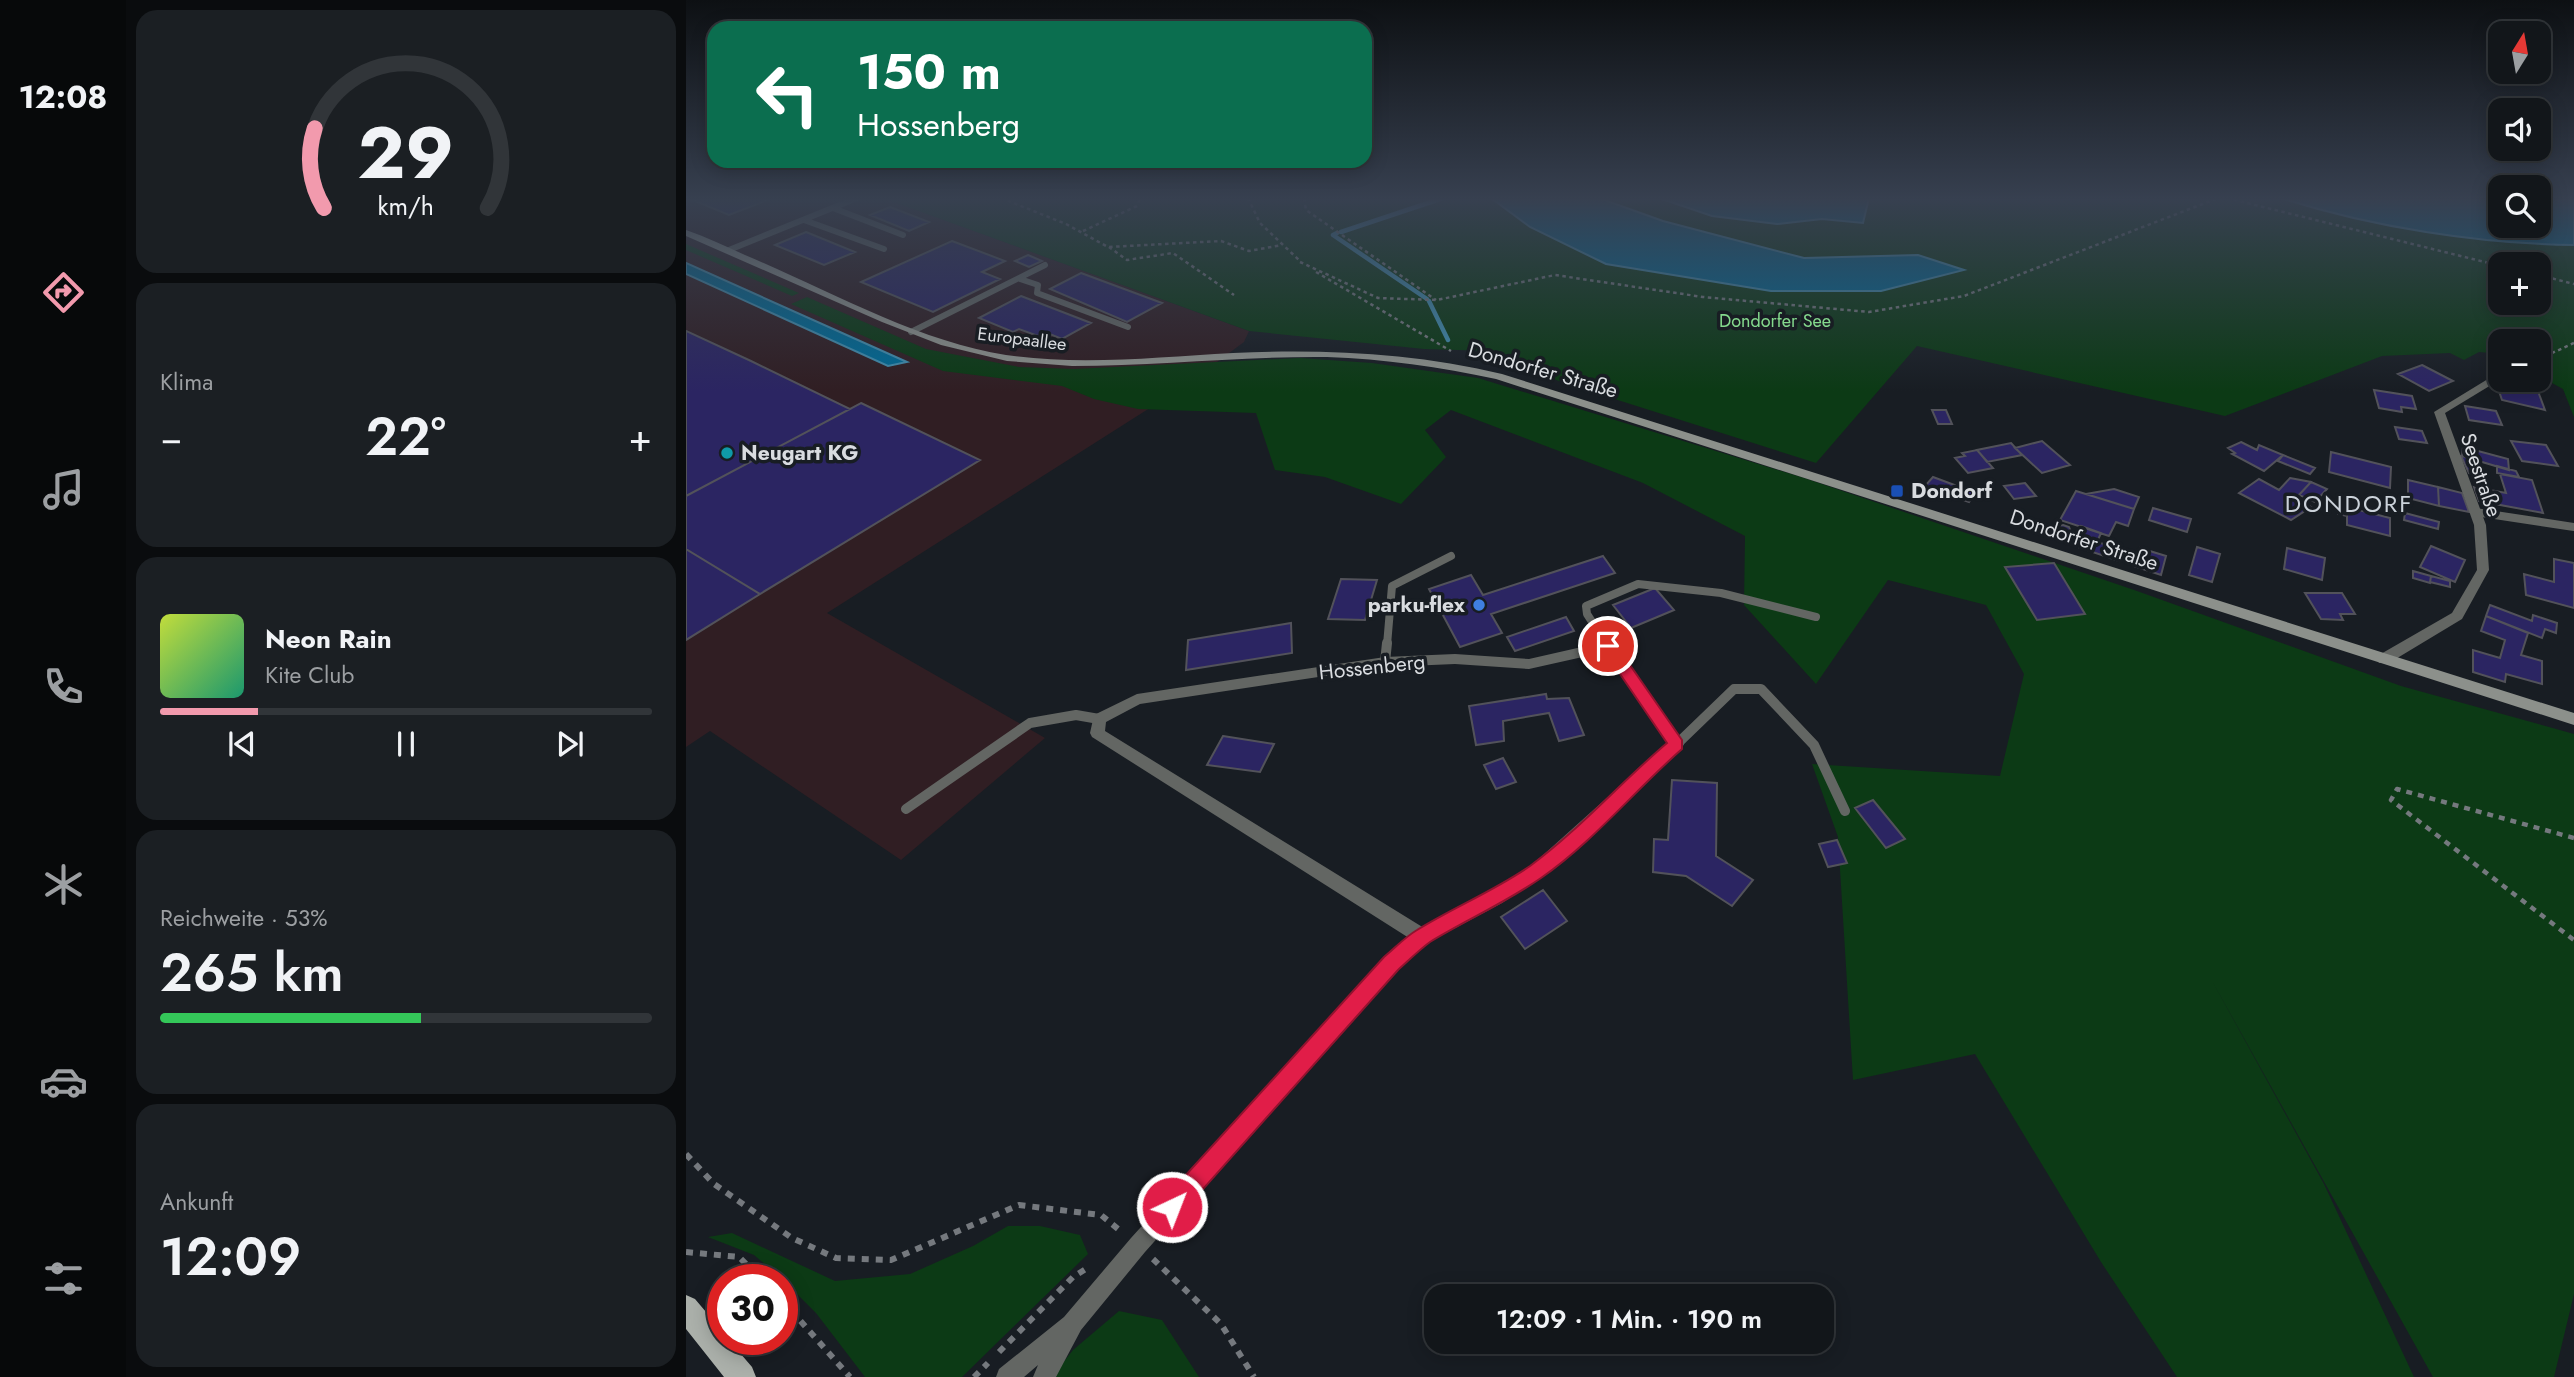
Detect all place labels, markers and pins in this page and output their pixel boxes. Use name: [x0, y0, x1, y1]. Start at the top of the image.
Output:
place label: Neugart KG: [741, 438, 858, 468]
marker: Neugart KG: [719, 445, 735, 461]
place label: Dondorf: [1911, 476, 1993, 506]
marker: Dondorf: [1889, 483, 1905, 499]
place label: parku-flex: [1368, 590, 1466, 620]
marker: parku-flex: [1471, 597, 1487, 613]
pin: [1578, 616, 1638, 676]

